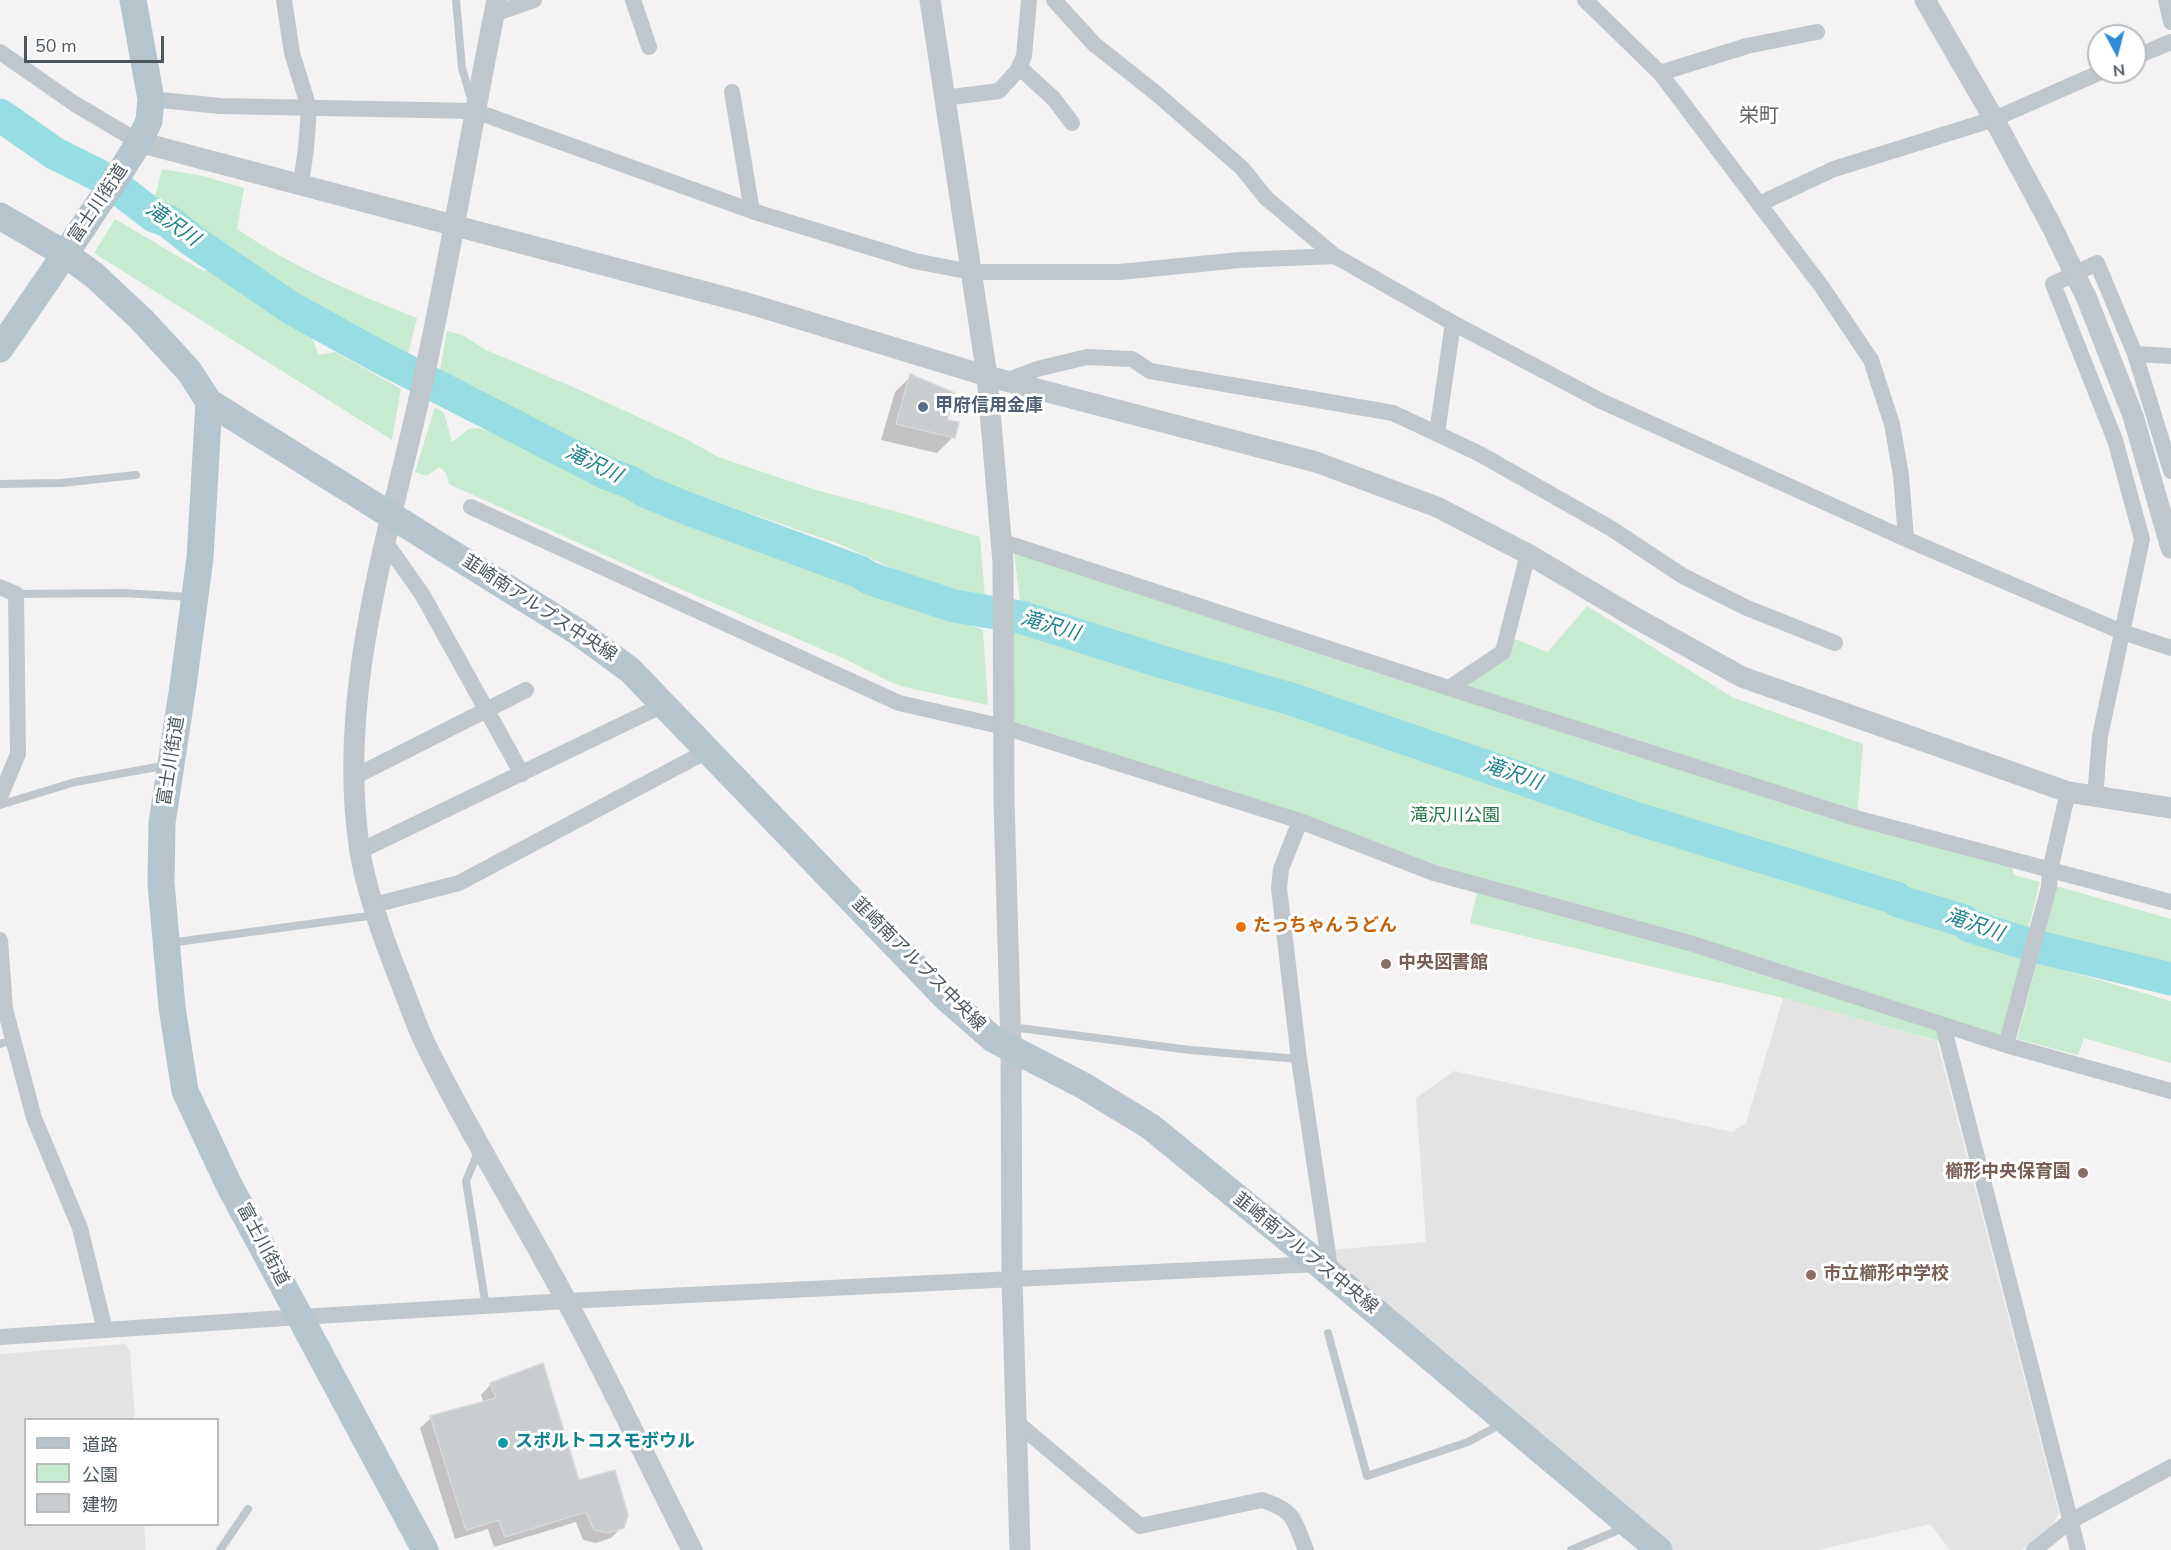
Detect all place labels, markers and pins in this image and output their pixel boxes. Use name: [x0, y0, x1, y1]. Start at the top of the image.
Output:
place label: 甲府信用金庫: [935, 396, 1043, 418]
marker: 甲府信用金庫: [916, 400, 930, 414]
place label: たっちゃんうどん: [1253, 916, 1397, 938]
marker: たっちゃんうどん: [1234, 920, 1248, 934]
place label: 中央図書館: [1398, 953, 1488, 975]
marker: 中央図書館: [1379, 957, 1393, 971]
place label: 櫛形中央保育園: [1945, 1162, 2071, 1184]
marker: 櫛形中央保育園: [2076, 1166, 2090, 1180]
place label: 市立櫛形中学校: [1823, 1264, 1949, 1286]
marker: 市立櫛形中学校: [1804, 1268, 1818, 1282]
place label: スポルトコスモボウル: [515, 1432, 695, 1454]
marker: スポルトコスモボウル: [496, 1436, 510, 1450]

